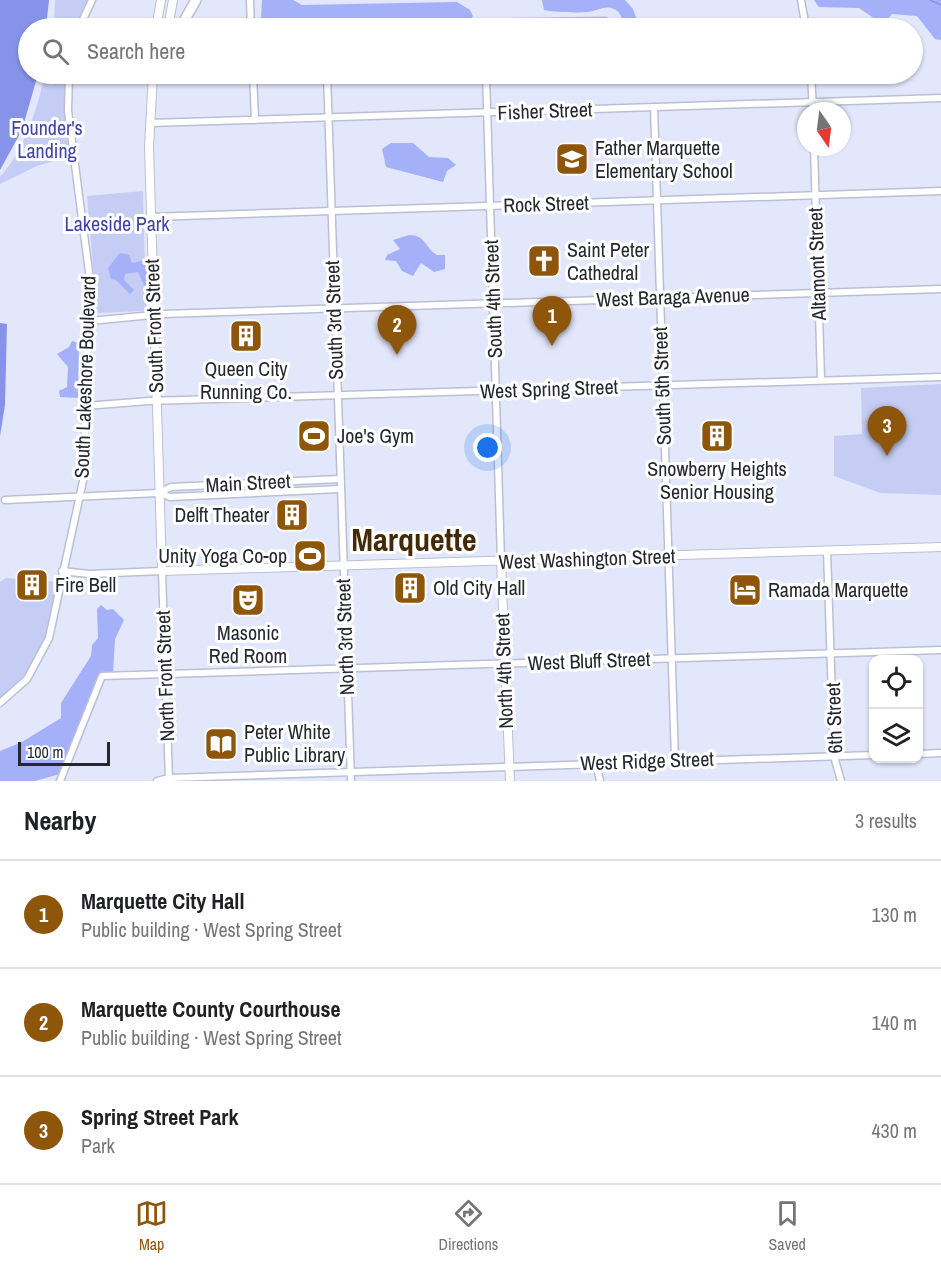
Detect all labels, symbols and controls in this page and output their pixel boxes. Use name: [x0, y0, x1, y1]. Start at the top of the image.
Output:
search box: [18, 18, 923, 84]
icon: search: [39, 35, 72, 68]
text: Search here: [87, 36, 185, 66]
street label: Fisher Street: [497, 95, 593, 126]
north arrow: [797, 102, 851, 156]
park label: Founder's Landing: [11, 114, 83, 164]
place label: Father Marquette Elementary School: [595, 134, 733, 184]
school or university icon: Father Marquette Elementary School: [554, 141, 590, 177]
street label: Rock Street: [503, 188, 590, 218]
street label: Altamont Street: [801, 207, 832, 322]
park label: Lakeside Park: [65, 210, 170, 237]
place label: Saint Peter Cathedral: [567, 236, 650, 286]
street label: South 4th Street: [477, 239, 508, 359]
church icon: Saint Peter Cathedral: [526, 243, 562, 279]
street label: South Front Street: [138, 258, 169, 393]
street label: South 3rd Street: [318, 259, 349, 380]
street label: South Lakeshore Boulevard: [67, 275, 102, 479]
street label: West Baraga Avenue: [596, 280, 750, 313]
pin: 1: [532, 296, 572, 346]
pin: 2: [378, 306, 416, 355]
building icon: Queen City Running Co.: [228, 318, 264, 354]
street label: South 5th Street: [646, 326, 677, 446]
place label: Queen City Running Co.: [200, 355, 292, 405]
street label: West Spring Street: [479, 373, 619, 404]
pin: 3: [868, 406, 906, 456]
sports icon: Joe's Gym: [296, 418, 332, 454]
building icon: Snowberry Heights Senior Housing: [699, 418, 735, 454]
place label: Joe's Gym: [337, 422, 414, 449]
your location: [473, 433, 502, 462]
place label: Snowberry Heights Senior Housing: [647, 455, 787, 505]
street label: Main Street: [205, 467, 291, 498]
building icon: Delft Theater: [274, 497, 310, 533]
place label: Delft Theater: [174, 501, 270, 528]
district label: Marquette: [351, 518, 477, 561]
sports icon: Unity Yoga Co-op: [292, 538, 328, 574]
place label: Unity Yoga Co-op: [158, 542, 287, 569]
street label: West Washington Street: [498, 542, 676, 575]
building icon: Fire Bell: [14, 567, 50, 603]
building icon: Old City Hall: [392, 570, 428, 606]
place label: Fire Bell: [55, 571, 116, 598]
hotel icon: Ramada Marquette: [727, 572, 763, 608]
place label: Old City Hall: [433, 574, 525, 601]
place label: Ramada Marquette: [768, 576, 908, 603]
street label: North 3rd Street: [329, 578, 360, 696]
theatre icon: Masonic Red Room: [230, 582, 266, 618]
street label: North Front Street: [149, 610, 180, 742]
street label: North 4th Street: [488, 612, 519, 729]
place label: Masonic Red Room: [209, 619, 287, 669]
street label: West Bluff Street: [527, 645, 651, 676]
map controls: [869, 655, 923, 763]
button: locate: [869, 655, 923, 709]
street label: 6th Street: [819, 682, 848, 754]
button: layers: [869, 709, 923, 763]
place label: Peter White Public Library: [244, 718, 346, 768]
library icon: Peter White Public Library: [203, 726, 239, 762]
scale bar: [18, 739, 110, 766]
text: 100 m: [27, 741, 63, 763]
street label: West Ridge Street: [580, 745, 715, 776]
text: Nearby: [24, 803, 96, 838]
text: 3 results: [855, 807, 917, 834]
text: Marquette City Hall: [81, 886, 244, 916]
text: 1: [39, 901, 48, 928]
text: 130 m: [871, 901, 917, 928]
text: Public building · West Spring Street: [81, 916, 341, 943]
text: Marquette County Courthouse: [81, 994, 341, 1024]
text: 2: [39, 1009, 48, 1036]
text: 140 m: [871, 1009, 917, 1036]
text: Public building · West Spring Street: [81, 1024, 341, 1051]
text: Spring Street Park: [81, 1102, 238, 1132]
text: 3: [39, 1117, 48, 1144]
text: 430 m: [871, 1117, 917, 1144]
text: Park: [81, 1132, 115, 1159]
tab: Map: [135, 1197, 168, 1255]
tab: Directions: [438, 1197, 498, 1255]
tab: Saved: [769, 1197, 806, 1255]

